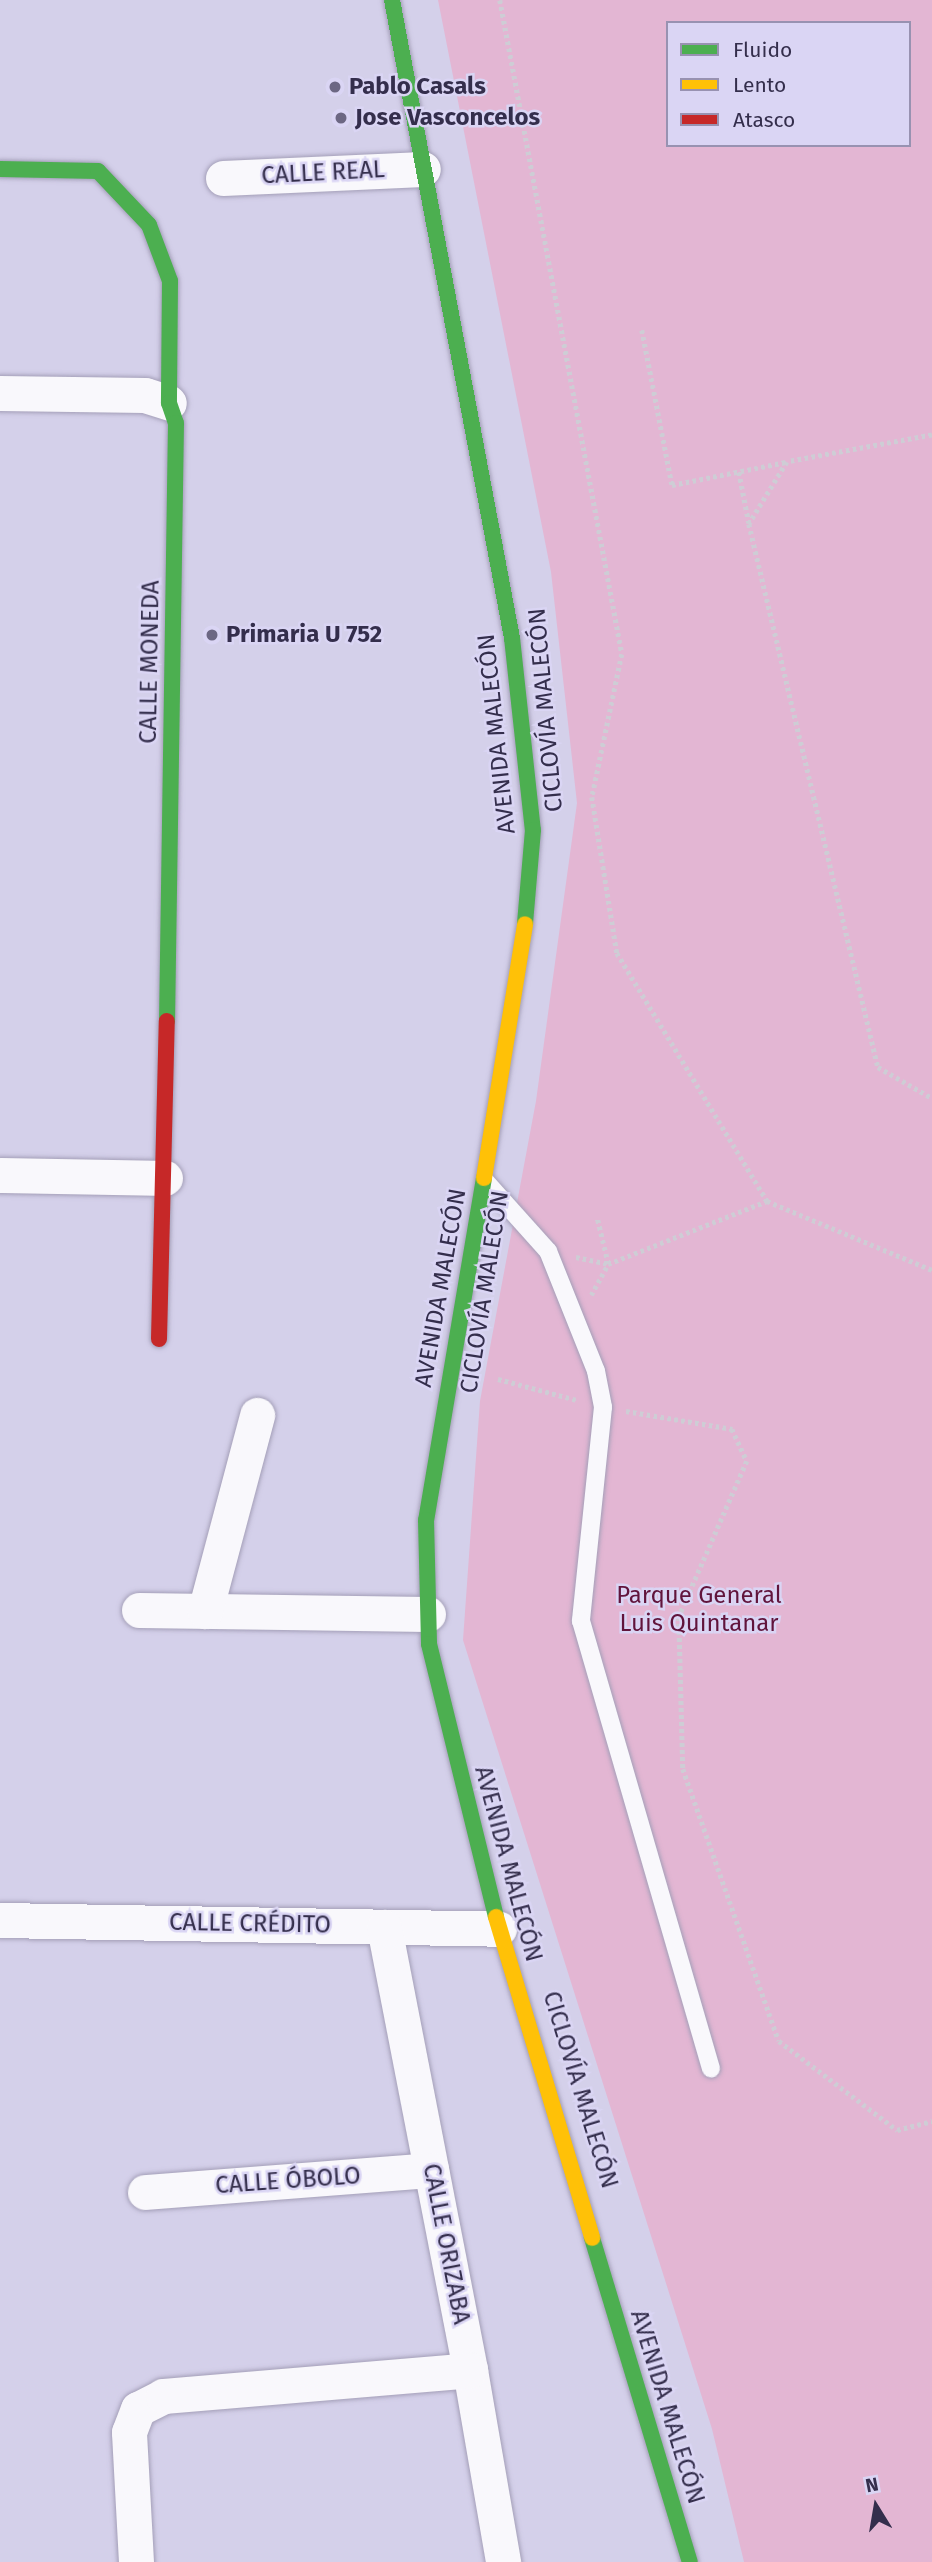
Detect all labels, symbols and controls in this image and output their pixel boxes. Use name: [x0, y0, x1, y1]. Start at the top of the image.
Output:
legend: [666, 21, 911, 147]
text: Fluido: [733, 37, 792, 63]
text: Lento: [733, 72, 786, 98]
place label: Pablo Casals: [349, 73, 486, 101]
marker: Pablo Casals: [327, 79, 343, 95]
place label: Jose Vasconcelos: [355, 104, 540, 132]
text: Atasco: [733, 107, 795, 133]
marker: Jose Vasconcelos: [333, 110, 349, 126]
street label: CALLE REAL: [261, 155, 385, 191]
street label: CALLE MONEDA: [134, 580, 166, 744]
street label: CICLOVÍA MALECÓN: [523, 607, 569, 813]
place label: Primaria U 752: [226, 621, 382, 649]
marker: Primaria U 752: [204, 627, 220, 643]
street label: AVENIDA MALECÓN: [472, 632, 522, 836]
street label: AVENIDA MALECÓN: [409, 1186, 473, 1390]
street label: CICLOVÍA MALECÓN: [455, 1189, 515, 1395]
park label: Parque General Luis Quintanar: [616, 1582, 782, 1638]
street label: AVENIDA MALECÓN: [468, 1763, 548, 1965]
street label: CALLE CRÉDITO: [169, 1908, 331, 1940]
street label: CICLOVÍA MALECÓN: [536, 1988, 624, 2192]
street label: CALLE ORIZABA: [416, 2161, 476, 2327]
street label: CALLE ÓBOLO: [214, 2162, 362, 2200]
street label: AVENIDA MALECÓN: [624, 2307, 710, 2507]
north arrow: [841, 2471, 911, 2541]
text: N: [864, 2472, 880, 2497]

